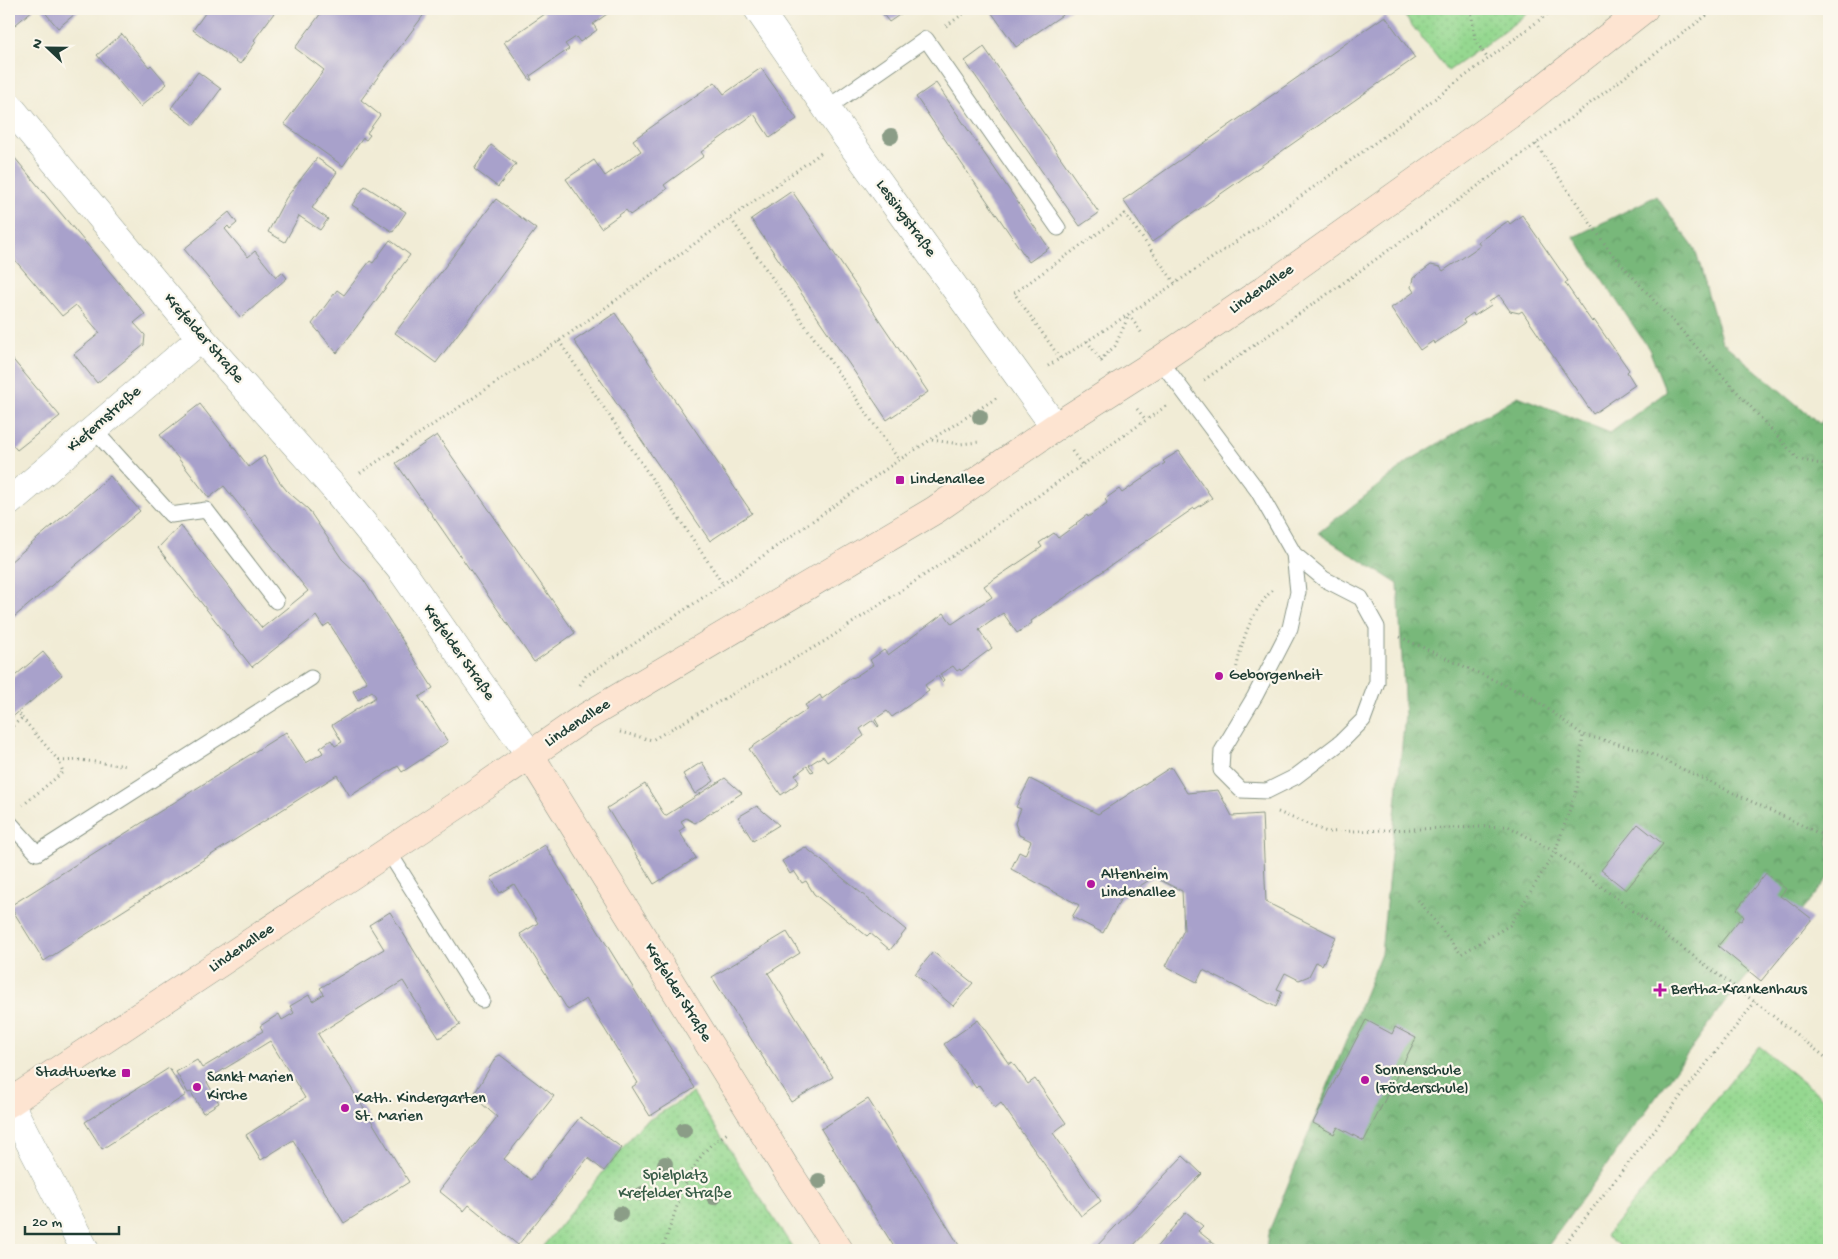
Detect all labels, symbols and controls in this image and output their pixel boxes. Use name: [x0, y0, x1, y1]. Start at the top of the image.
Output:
north arrow: [22, 22, 72, 72]
text: N: [29, 37, 48, 51]
street label: Lessingstraße: [871, 177, 940, 262]
street label: Lindenallee: [1226, 260, 1299, 319]
street label: Krefelder Straße: [159, 290, 248, 388]
street label: Kiefernstraße: [64, 382, 146, 457]
place label: Lindenallee: [910, 471, 985, 490]
marker: Lindenallee: [894, 474, 906, 486]
street label: Krefelder Straße: [418, 601, 499, 705]
place label: Geborgenheit: [1229, 667, 1323, 686]
marker: Geborgenheit: [1213, 670, 1225, 682]
street label: Lindenallee: [542, 695, 615, 752]
place label: Altenheim Lindenallee: [1101, 866, 1176, 903]
marker: Altenheim Lindenallee: [1085, 878, 1097, 890]
street label: Lindenallee: [206, 920, 279, 978]
street label: Krefelder Straße: [639, 940, 715, 1047]
place label: Bertha-Krankenhaus: [1670, 981, 1808, 1000]
marker: Bertha-Krankenhaus: [1653, 983, 1667, 997]
place label: Sonnenschule (Förderschule): [1375, 1062, 1469, 1099]
place label: Stadtwerke: [36, 1064, 117, 1083]
marker: Stadtwerke: [120, 1067, 132, 1079]
place label: Sankt Marien Kirche: [207, 1069, 294, 1106]
marker: Sonnenschule (Förderschule): [1359, 1074, 1371, 1086]
marker: Sankt Marien Kirche: [191, 1081, 203, 1093]
place label: Kath. Kindergarten St. Marien: [355, 1090, 486, 1127]
marker: Kath. Kindergarten St. Marien: [339, 1102, 351, 1114]
park label: Spielplatz Krefelder Straße: [619, 1167, 732, 1204]
scale bar: [25, 1204, 119, 1236]
text: 20 m: [32, 1214, 62, 1232]

